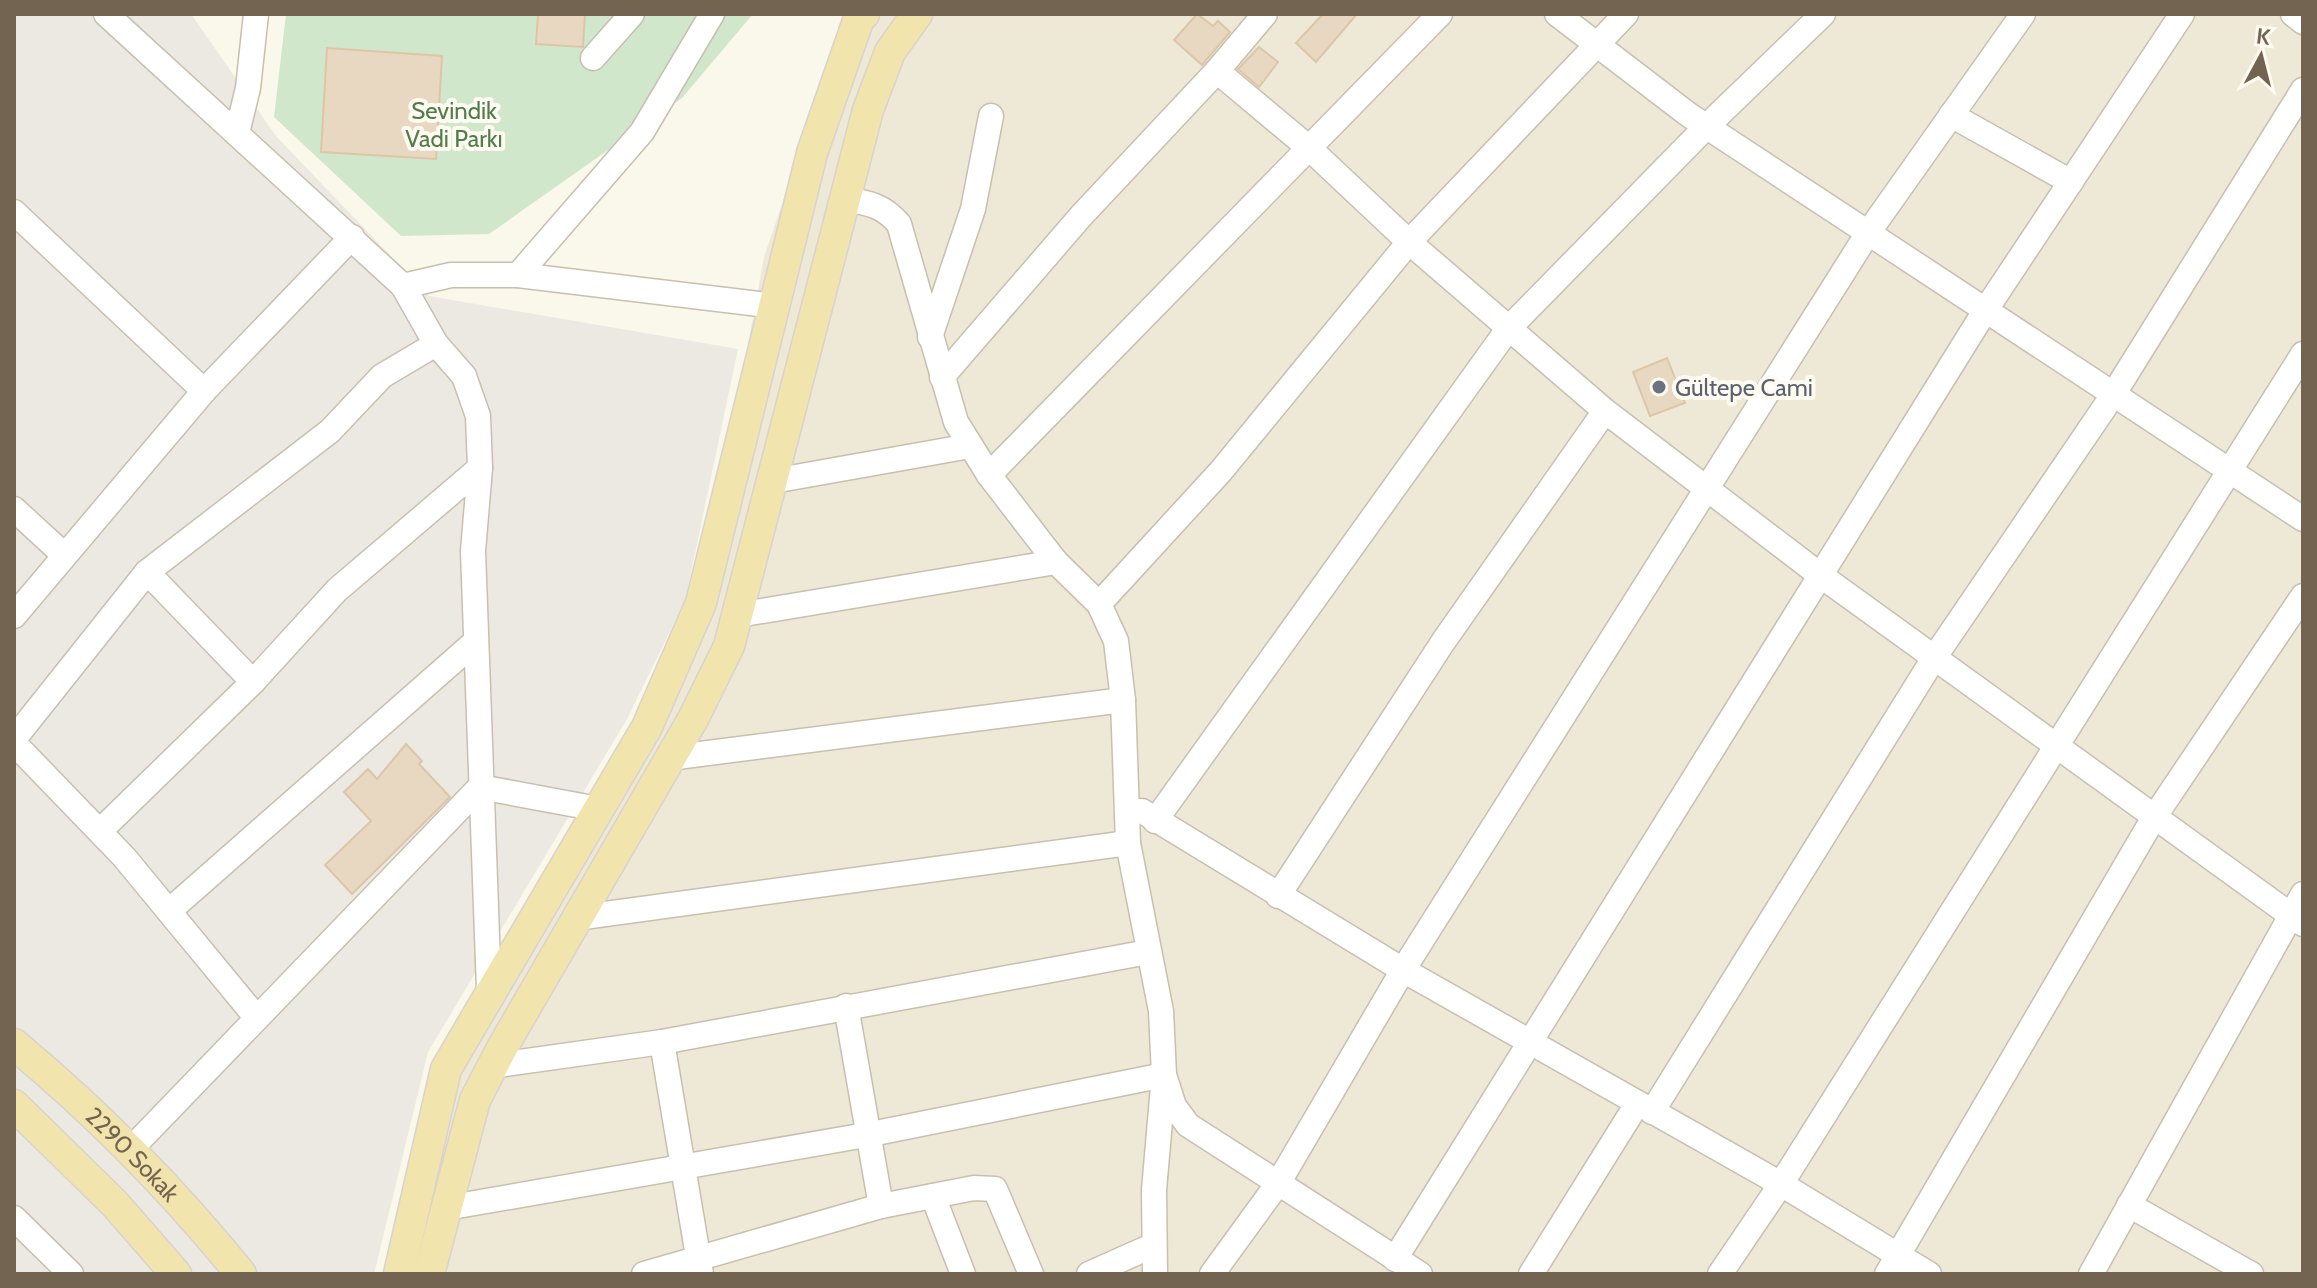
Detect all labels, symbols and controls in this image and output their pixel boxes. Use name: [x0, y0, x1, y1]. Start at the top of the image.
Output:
north arrow: [2221, 16, 2301, 96]
text: K: [2255, 22, 2272, 51]
park label: Sevindik Vadi Parkı: [405, 96, 503, 153]
place label: Gültepe Cami: [1675, 373, 1813, 402]
marker: Gültepe Cami: [1650, 378, 1668, 396]
street label: 2290 Sokak: [80, 1101, 186, 1207]

